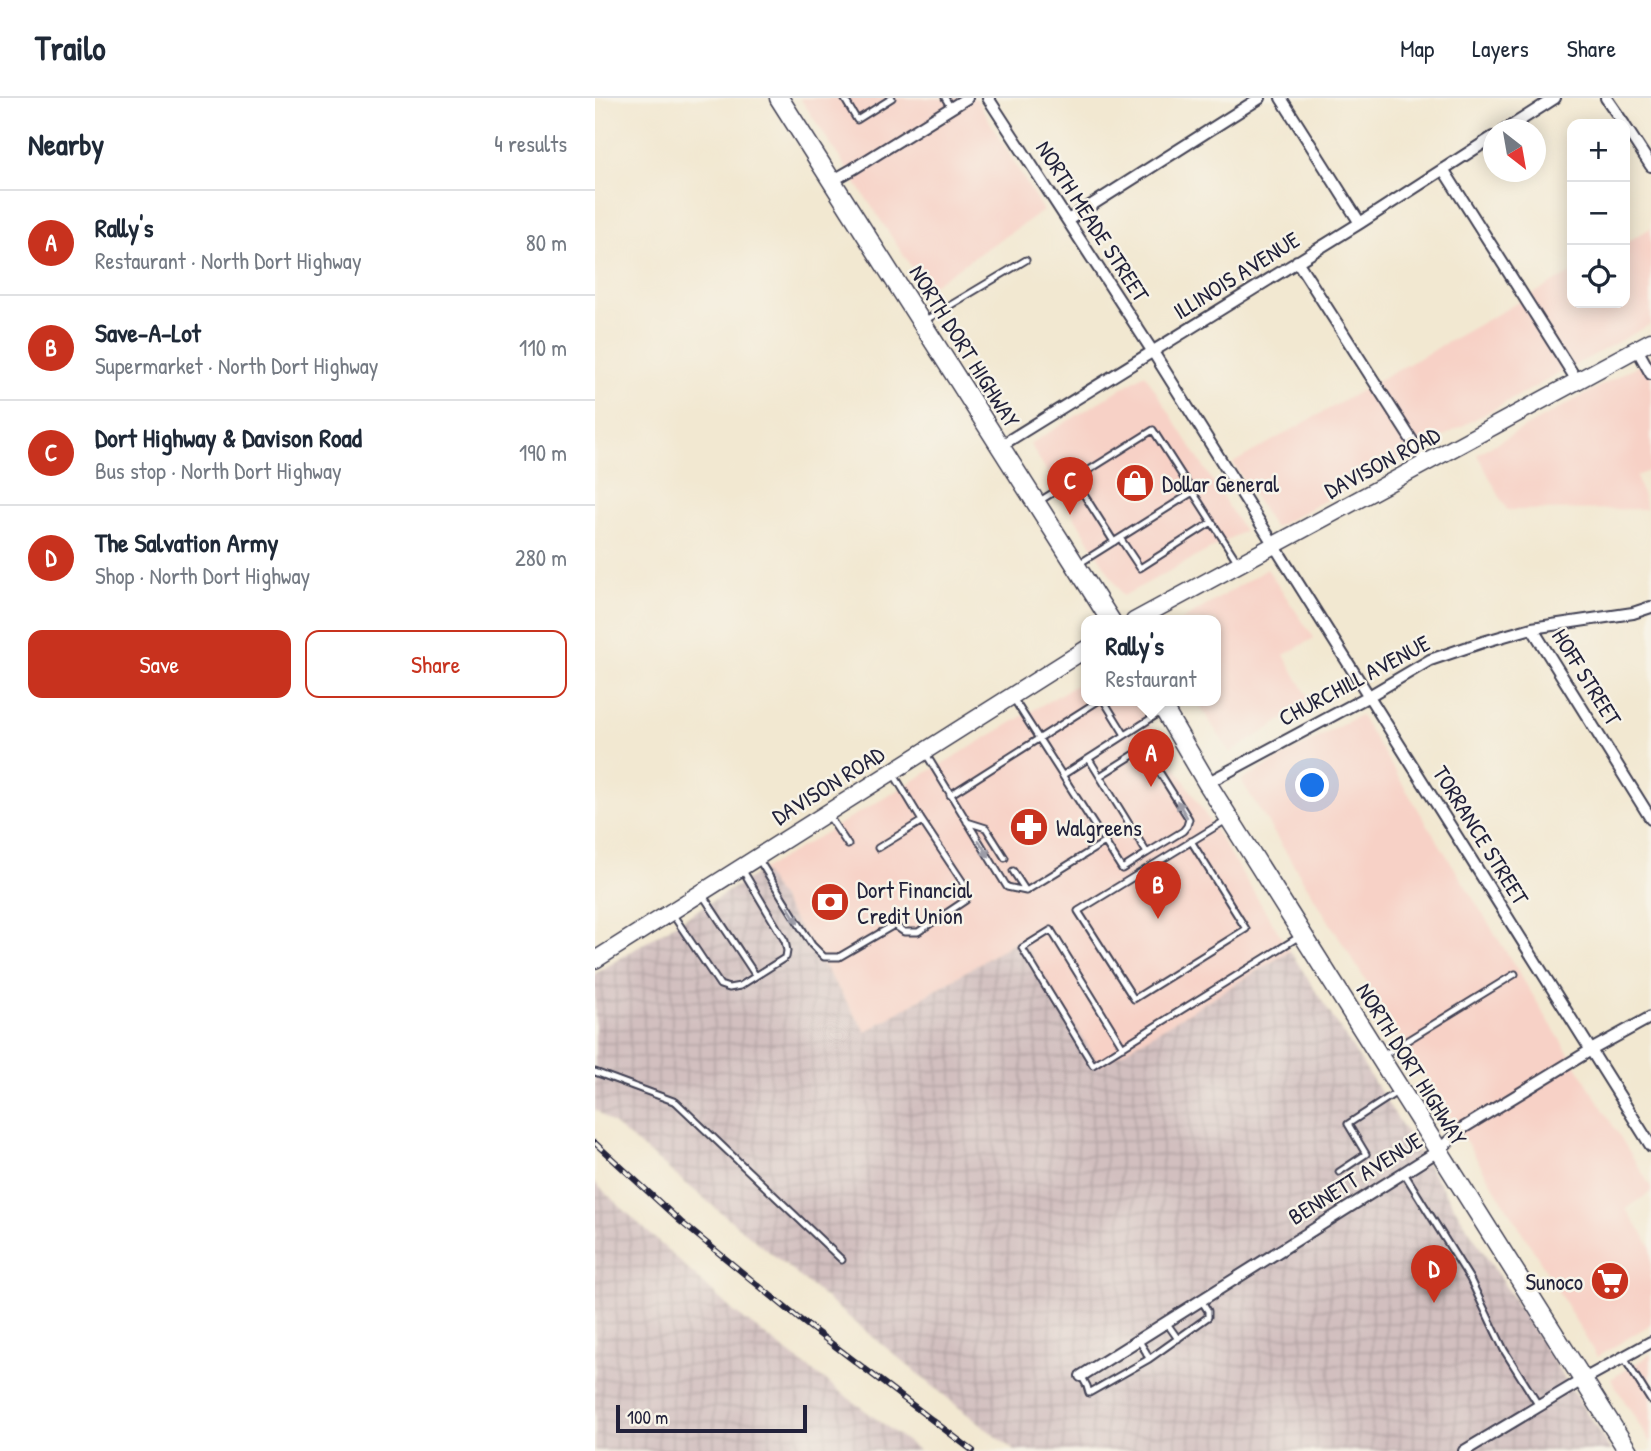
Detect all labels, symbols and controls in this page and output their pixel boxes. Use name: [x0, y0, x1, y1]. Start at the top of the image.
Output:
text: Trailo: [35, 26, 106, 70]
text: Map: [1400, 32, 1434, 64]
text: Layers: [1472, 32, 1529, 64]
text: Share: [1567, 32, 1616, 64]
north arrow: [1483, 119, 1546, 182]
map controls: [1567, 119, 1630, 308]
button: +: [1567, 119, 1630, 182]
text: Nearby: [28, 124, 104, 164]
text: 4 results: [494, 128, 567, 159]
street label: NORTH MEADE STREET: [1029, 134, 1157, 308]
button: −: [1567, 182, 1630, 245]
text: Rally's: [95, 210, 153, 245]
street label: ILLINOIS AVENUE: [1167, 224, 1305, 326]
text: A: [45, 227, 57, 258]
text: 80 m: [526, 227, 567, 258]
text: Restaurant · North Dort Highway: [95, 245, 362, 276]
button: locate: [1567, 245, 1630, 308]
street label: NORTH DORT HIGHWAY: [903, 259, 1027, 433]
text: Save-A-Lot: [95, 315, 201, 350]
text: B: [45, 332, 57, 363]
text: 110 m: [519, 332, 567, 363]
text: Supermarket · North Dort Highway: [95, 350, 379, 381]
street label: DAVISON ROAD: [1319, 419, 1445, 505]
text: Dort Highway & Davison Road: [95, 420, 362, 455]
text: C: [45, 437, 57, 468]
text: 190 m: [519, 437, 567, 468]
text: Bus stop · North Dort Highway: [95, 455, 342, 486]
pin: C: [1047, 457, 1093, 515]
shop icon: Dollar General: [1114, 462, 1156, 504]
place label: Dollar General: [1162, 468, 1280, 499]
text: The Salvation Army: [95, 525, 278, 560]
text: D: [46, 542, 56, 573]
text: 280 m: [515, 542, 567, 573]
text: Shop · North Dort Highway: [95, 560, 310, 591]
popup: [1081, 615, 1221, 706]
street label: HOFF STREET: [1545, 623, 1629, 732]
street label: CHURCHILL AVENUE: [1273, 627, 1435, 733]
text: Rally's: [1106, 628, 1164, 663]
button: Save: [28, 630, 291, 698]
button: Share: [305, 630, 567, 698]
text: Restaurant: [1106, 663, 1196, 694]
pin: A: [1128, 729, 1174, 787]
street label: DAVISON ROAD: [766, 738, 890, 832]
street label: TORRANCE STREET: [1426, 759, 1536, 911]
your location: [1295, 768, 1329, 802]
one-way arrow: [1176, 799, 1189, 818]
pharmacy icon: Walgreens: [1008, 806, 1050, 848]
place label: Walgreens: [1056, 812, 1142, 843]
one-way arrow: [977, 840, 990, 859]
pin: B: [1135, 861, 1181, 919]
place label: Dort Financial Credit Union: [857, 874, 973, 931]
bank icon: Dort Financial Credit Union: [809, 881, 851, 923]
one-way arrow: [786, 905, 799, 924]
street label: NORTH DORT HIGHWAY: [1350, 977, 1474, 1151]
street label: BENNETT AVENUE: [1282, 1124, 1428, 1232]
pin: D: [1411, 1245, 1457, 1303]
supermarket icon: Sunoco: [1589, 1260, 1631, 1302]
place label: Sunoco: [1525, 1266, 1583, 1297]
scale bar: [616, 1402, 807, 1434]
text: 100 m: [627, 1404, 668, 1430]

